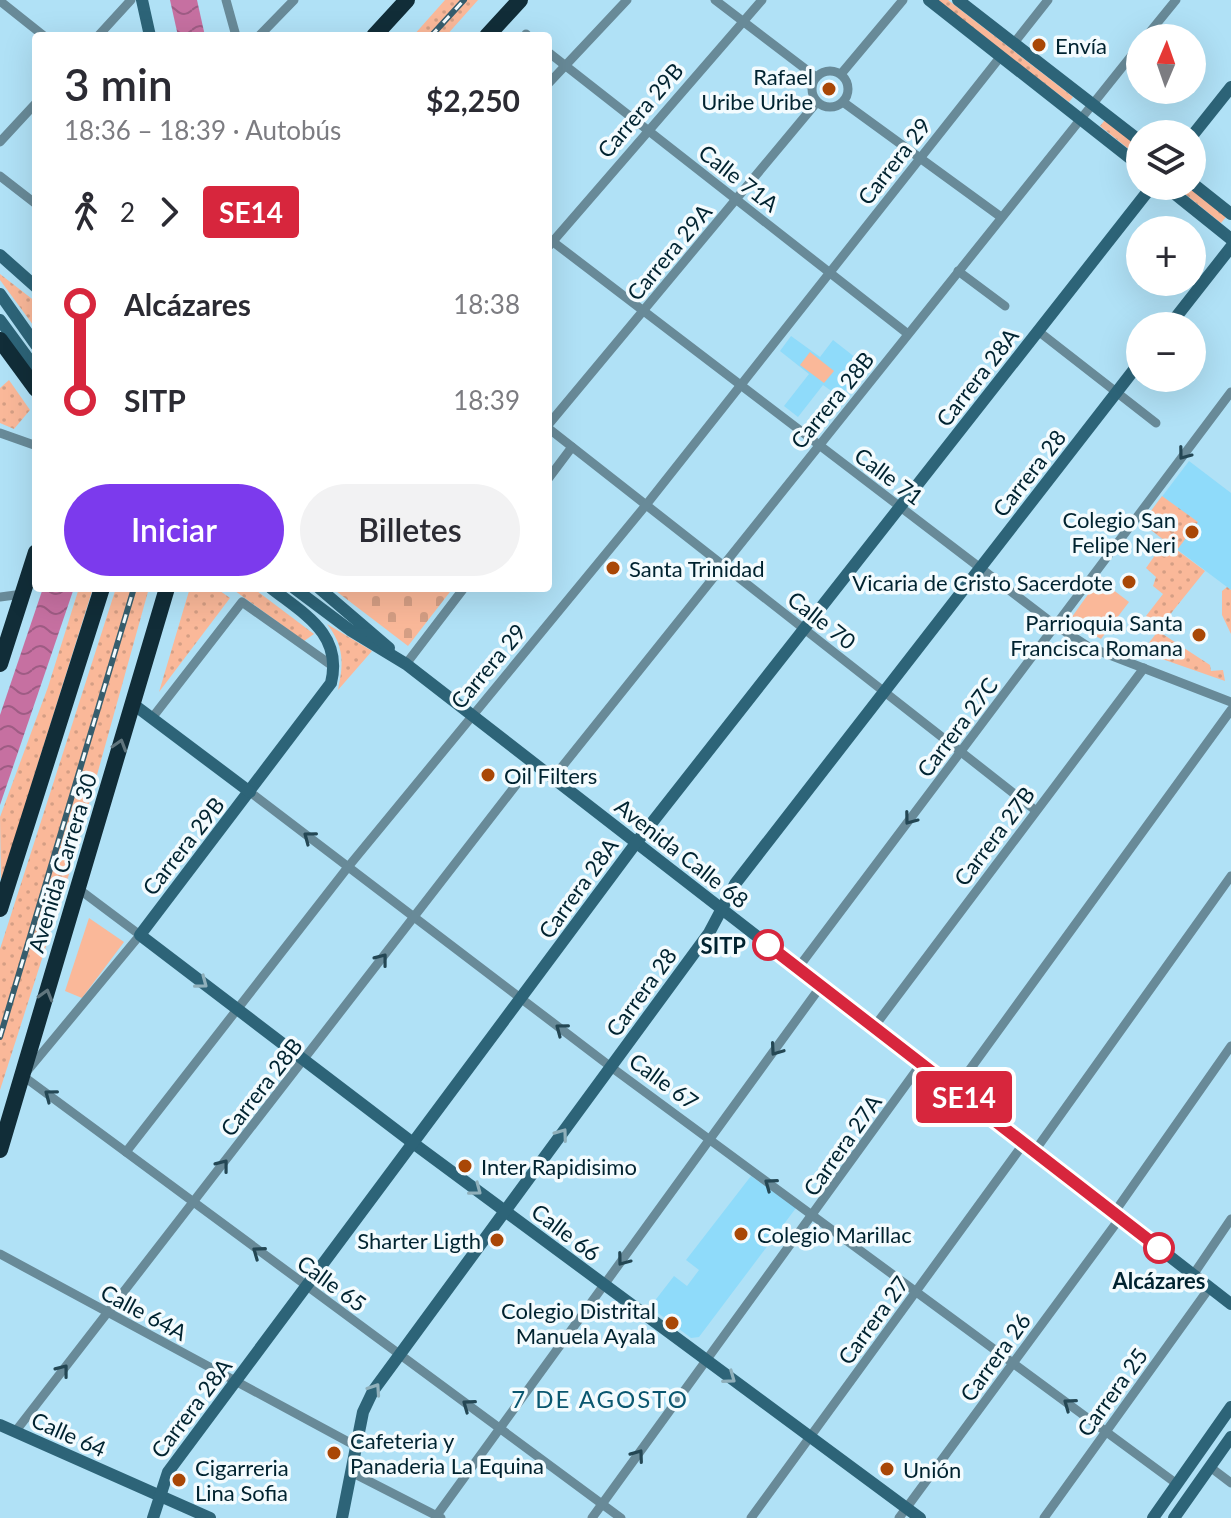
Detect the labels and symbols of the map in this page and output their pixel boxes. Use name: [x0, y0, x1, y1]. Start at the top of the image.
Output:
north arrow: [1126, 24, 1206, 104]
place label: Envía: [1055, 32, 1107, 59]
marker: Envía: [1030, 36, 1048, 54]
street label: Carrera 29B: [591, 57, 689, 163]
place label: Rafael Uribe Uribe: [701, 63, 813, 115]
marker: Rafael Uribe Uribe: [820, 80, 838, 98]
street label: Carrera 29: [852, 112, 936, 210]
street label: Calle 71A: [694, 139, 784, 218]
street label: Carrera 29A: [621, 198, 717, 306]
street label: Carrera 28A: [930, 322, 1024, 432]
street label: Carrera 28B: [785, 346, 879, 454]
street label: Carrera 28: [987, 424, 1071, 522]
street label: Calle 71: [849, 442, 929, 510]
one-way arrow: [1179, 446, 1193, 460]
place label: Colegio San Felipe Neri: [1062, 506, 1176, 558]
marker: Colegio San Felipe Neri: [1183, 523, 1201, 541]
place label: Santa Trinidad: [629, 555, 765, 582]
marker: Santa Trinidad: [604, 559, 622, 577]
place label: Vicaria de Cristo Sacerdote: [852, 569, 1113, 596]
marker: Vicaria de Cristo Sacerdote: [1120, 573, 1138, 591]
street label: Calle 70: [783, 585, 862, 655]
place label: Parrioquia Santa Francisca Romana: [1010, 609, 1183, 661]
street label: Carrera 29: [445, 618, 531, 714]
marker: Parrioquia Santa Francisca Romana: [1190, 626, 1208, 644]
street label: Carrera 27C: [911, 672, 1003, 782]
one-way arrow: [111, 739, 127, 753]
place label: Oil Filters: [504, 762, 597, 789]
marker: Oil Filters: [479, 766, 497, 784]
street label: Avenida Carrera 30: [22, 770, 102, 956]
street label: Carrera 27B: [948, 781, 1040, 891]
street label: Carrera 29B: [136, 792, 230, 900]
street label: Avenida Calle 68: [610, 793, 754, 913]
one-way arrow: [906, 811, 920, 825]
street label: Carrera 28A: [533, 832, 624, 944]
one-way arrow: [303, 833, 318, 847]
marker: SITP: [753, 930, 783, 960]
place label: SITP: [701, 932, 746, 959]
street label: Carrera 28: [600, 943, 682, 1041]
one-way arrow: [372, 953, 386, 968]
one-way arrow: [193, 973, 208, 987]
one-way arrow: [37, 988, 53, 1002]
one-way arrow: [555, 1024, 570, 1038]
street label: Carrera 28B: [214, 1033, 308, 1141]
one-way arrow: [771, 1041, 786, 1055]
street label: Calle 67: [624, 1047, 704, 1115]
line badge: SE14: [908, 1071, 1020, 1123]
street label: Carrera 27A: [797, 1089, 887, 1201]
one-way arrow: [45, 1091, 59, 1105]
one-way arrow: [552, 1129, 567, 1143]
place label: Inter Rapidisimo: [481, 1153, 637, 1180]
marker: Inter Rapidisimo: [456, 1157, 474, 1175]
one-way arrow: [214, 1160, 228, 1174]
one-way arrow: [764, 1179, 778, 1193]
one-way arrow: [467, 1180, 482, 1195]
street label: Calle 66: [526, 1198, 606, 1266]
place label: Colegio Marillac: [757, 1221, 912, 1248]
marker: Colegio Marillac: [732, 1225, 750, 1243]
place label: Sharter Ligth: [357, 1227, 481, 1254]
marker: Sharter Ligth: [488, 1231, 506, 1249]
marker: Alcázares: [1144, 1233, 1174, 1263]
one-way arrow: [252, 1247, 267, 1261]
street label: Calle 65: [292, 1249, 372, 1317]
one-way arrow: [618, 1251, 632, 1266]
place label: Alcázares: [1111, 1267, 1206, 1294]
street label: Carrera 27: [832, 1271, 914, 1369]
street label: Calle 64A: [96, 1278, 192, 1346]
place label: Colegio Distrital Manuela Ayala: [501, 1297, 656, 1349]
street label: Carrera 26: [954, 1308, 1036, 1406]
marker: Colegio Distrital Manuela Ayala: [663, 1314, 681, 1332]
street label: Carrera 25: [1071, 1343, 1153, 1441]
street label: Carrera 28A: [145, 1353, 237, 1463]
one-way arrow: [54, 1365, 68, 1380]
one-way arrow: [721, 1369, 736, 1383]
one-way arrow: [365, 1384, 380, 1398]
district label: 7 DE AGOSTO: [511, 1384, 689, 1413]
one-way arrow: [1063, 1400, 1078, 1414]
one-way arrow: [462, 1401, 477, 1415]
street label: Calle 64: [28, 1406, 111, 1462]
place label: Cafeteria y Panaderia La Equina: [350, 1427, 544, 1479]
marker: Cafeteria y Panaderia La Equina: [325, 1444, 343, 1462]
one-way arrow: [628, 1449, 643, 1463]
place label: Cigarreria Lina Sofia: [195, 1454, 289, 1506]
place label: Unión: [903, 1456, 961, 1483]
marker: Unión: [878, 1460, 896, 1478]
marker: Cigarreria Lina Sofia: [170, 1471, 188, 1489]

